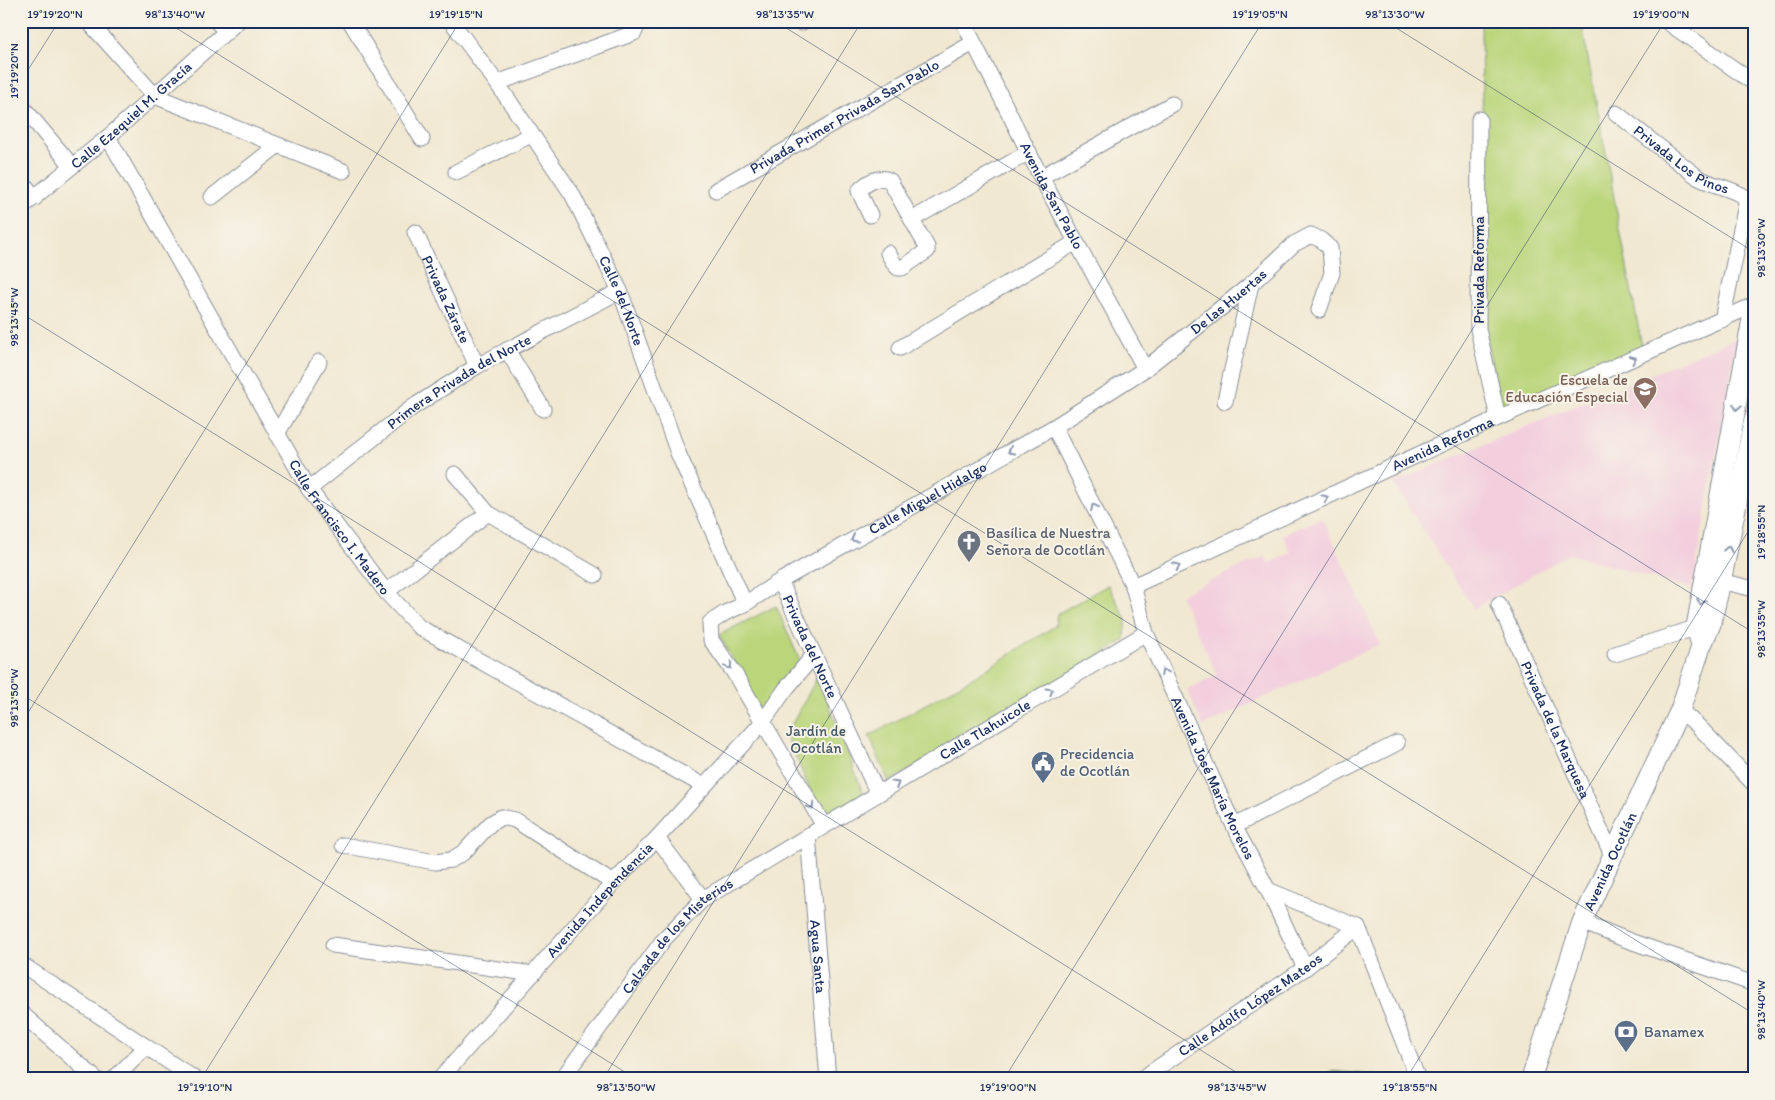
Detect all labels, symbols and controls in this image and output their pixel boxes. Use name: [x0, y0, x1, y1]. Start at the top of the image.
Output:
text: 19°19'20"N: [27, 7, 83, 21]
text: 98°13'40"W: [145, 7, 205, 21]
text: 19°19'15"N: [429, 7, 483, 21]
text: 98°13'35"W: [756, 7, 814, 21]
text: 19°19'05"N: [1232, 7, 1288, 21]
text: 98°13'30"W: [1365, 7, 1425, 21]
text: 19°19'00"N: [1633, 7, 1689, 21]
text: 19°19'20"N: [7, 43, 21, 99]
street label: Privada Primer Privada San Pablo: [747, 55, 942, 178]
street label: Calle Ezequiel M. Gracía: [67, 57, 196, 173]
street label: Privada Los Pinos: [1630, 121, 1732, 198]
street label: Avenida San Pablo: [1016, 139, 1087, 252]
street label: Privada Reforma: [1470, 216, 1488, 324]
text: 98°13'30"W: [1754, 218, 1768, 278]
street label: Privada Zárate: [418, 252, 474, 346]
street label: Calle del Norte: [595, 253, 648, 348]
street label: De las Huertas: [1186, 265, 1271, 338]
text: 98°13'45"W: [7, 288, 21, 346]
street label: Primera Privada del Norte: [383, 330, 534, 433]
one-way arrow: [1628, 355, 1637, 366]
place label: Escuela de Educación Especial: [1506, 371, 1629, 406]
school or university icon: Escuela de Educación Especial: [1632, 376, 1658, 410]
one-way arrow: [1732, 403, 1742, 412]
street label: Avenida Reforma: [1389, 412, 1497, 475]
one-way arrow: [1008, 445, 1017, 455]
street label: Calle Francisco I. Madero: [285, 456, 394, 599]
street label: Calle Miguel Hidalgo: [865, 458, 990, 538]
one-way arrow: [1320, 494, 1329, 504]
one-way arrow: [1090, 503, 1100, 512]
text: 19°18'55"N: [1754, 505, 1768, 559]
place label: Basílica de Nuestra Señora de Ocotlán: [986, 524, 1111, 559]
church icon: Basílica de Nuestra Señora de Ocotlán: [956, 529, 982, 563]
one-way arrow: [851, 533, 860, 543]
one-way arrow: [1722, 545, 1733, 554]
one-way arrow: [1172, 562, 1181, 572]
street label: Privada del Norte: [779, 592, 842, 701]
one-way arrow: [1697, 597, 1707, 606]
text: 98°13'35"W: [1754, 600, 1768, 658]
street label: Privada de la Marquesa: [1517, 658, 1595, 802]
one-way arrow: [723, 661, 732, 670]
text: 98°13'50"W: [7, 668, 21, 728]
one-way arrow: [1159, 668, 1170, 677]
one-way arrow: [1045, 687, 1054, 697]
street label: Avenida José María Morelos: [1167, 694, 1259, 863]
street label: Calle Tlahuicole: [936, 695, 1034, 764]
park label: Jardín de Ocotlán: [786, 722, 846, 757]
place label: Precidencia de Ocotlán: [1060, 745, 1135, 780]
public building icon: Precidencia de Ocotlán: [1030, 750, 1056, 784]
one-way arrow: [890, 780, 899, 790]
one-way arrow: [805, 801, 815, 810]
street label: Avenida Ocotlán: [1580, 809, 1641, 913]
street label: Avenida Independencia: [543, 838, 657, 961]
street label: Calzada de los Misterios: [618, 874, 737, 998]
street label: Agua Santa: [806, 919, 830, 994]
street label: Calle Adolfo López Mateos: [1175, 949, 1326, 1060]
text: 98°13'40"W: [1754, 980, 1768, 1040]
bank icon: Banamex: [1613, 1019, 1639, 1053]
place label: Banamex: [1644, 1023, 1705, 1041]
text: 19°19'10"N: [178, 1080, 232, 1094]
text: 98°13'50"W: [596, 1080, 656, 1094]
text: 19°19'00"N: [980, 1080, 1036, 1094]
text: 98°13'45"W: [1208, 1080, 1266, 1094]
text: 19°18'55"N: [1383, 1080, 1437, 1094]

